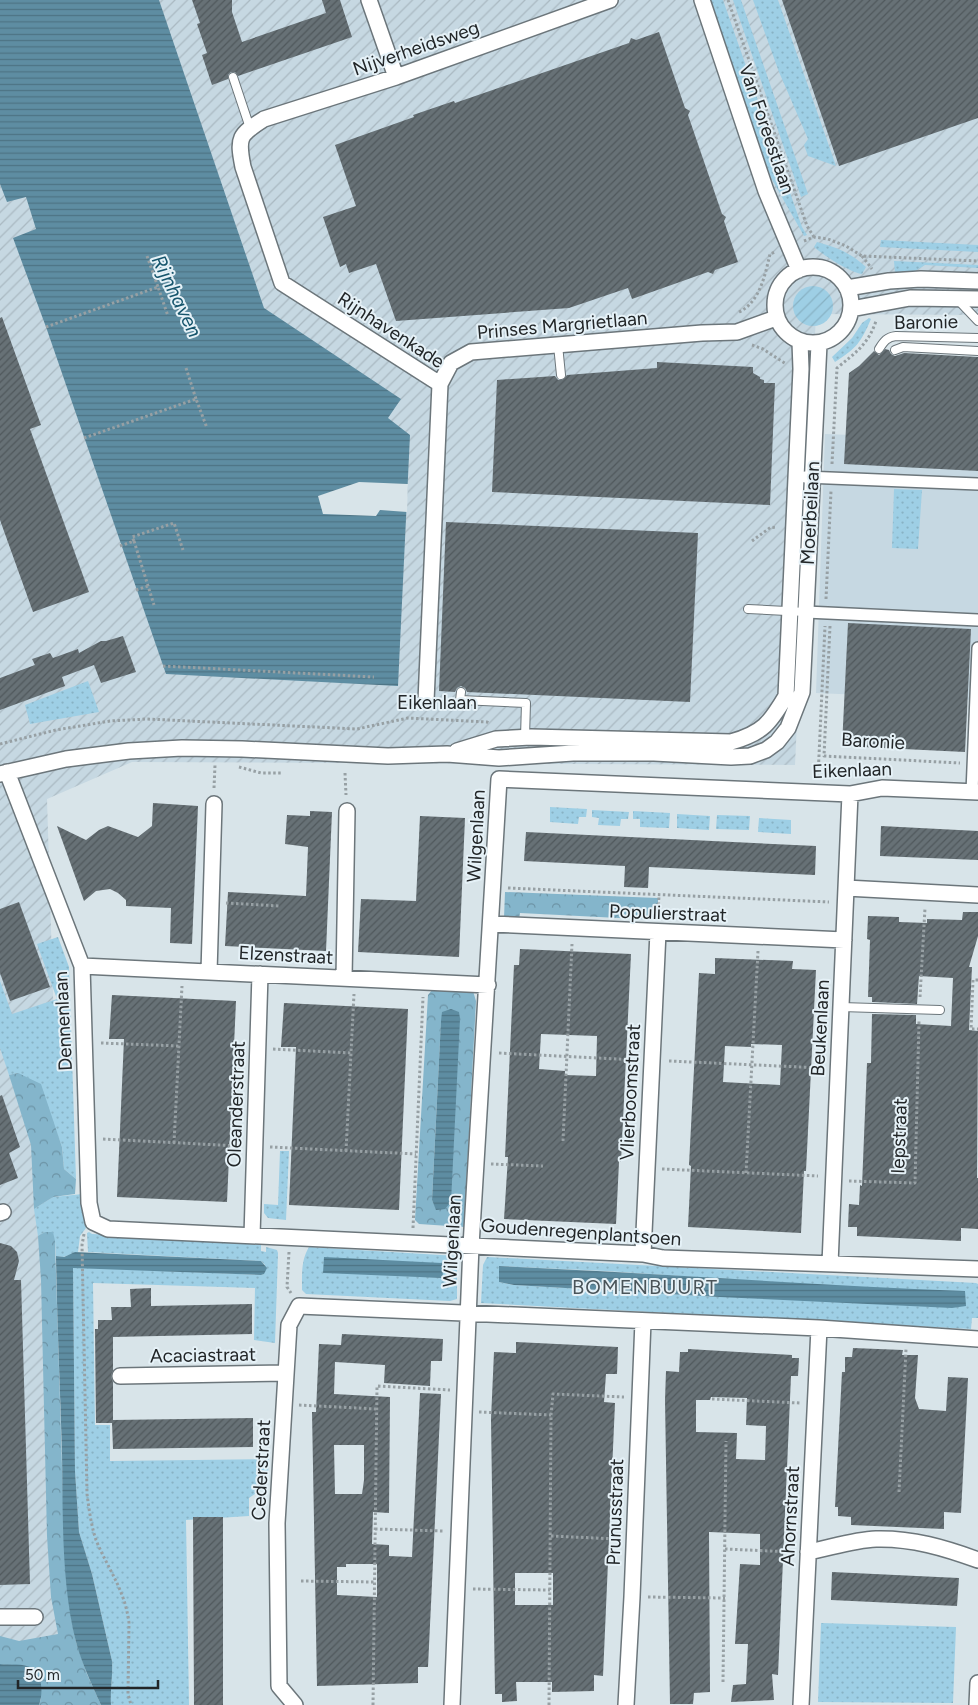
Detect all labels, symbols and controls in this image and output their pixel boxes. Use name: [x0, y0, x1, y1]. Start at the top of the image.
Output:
street label: Nijverheidsweg: [350, 16, 482, 80]
street label: Van Foreestlaan: [734, 61, 800, 197]
water label: Rijnhaven: [147, 251, 207, 341]
street label: Rijnhavenkade: [333, 287, 449, 373]
street label: Prinses Margrietlaan: [476, 306, 648, 344]
street label: Baronie: [894, 310, 958, 334]
street label: Moerbeilaan: [796, 460, 824, 566]
street label: Eikenlaan: [397, 691, 477, 714]
street label: Baronie: [840, 728, 906, 754]
street label: Eikenlaan: [812, 757, 892, 783]
street label: Wilgenlaan: [462, 789, 490, 883]
street label: Populierstraat: [609, 899, 727, 927]
street label: Elzenstraat: [238, 941, 334, 969]
street label: Dennenlaan: [49, 971, 77, 1071]
street label: Beukenlaan: [806, 979, 834, 1077]
street label: Vlierboomstraat: [615, 1023, 645, 1161]
street label: Oleanderstraat: [222, 1040, 250, 1168]
street label: Iepstraat: [886, 1098, 912, 1174]
street label: Wilgenlaan: [438, 1194, 466, 1288]
street label: Goudenregenplantsoen: [480, 1214, 682, 1250]
district label: BOMENBUURT: [572, 1275, 718, 1299]
street label: Acaciastraat: [150, 1343, 256, 1367]
street label: Cederstraat: [247, 1419, 275, 1521]
street label: Prunusstraat: [602, 1458, 628, 1566]
street label: Ahornstraat: [776, 1465, 804, 1567]
scale bar: [18, 1658, 158, 1690]
text: 50 m: [25, 1666, 60, 1684]

